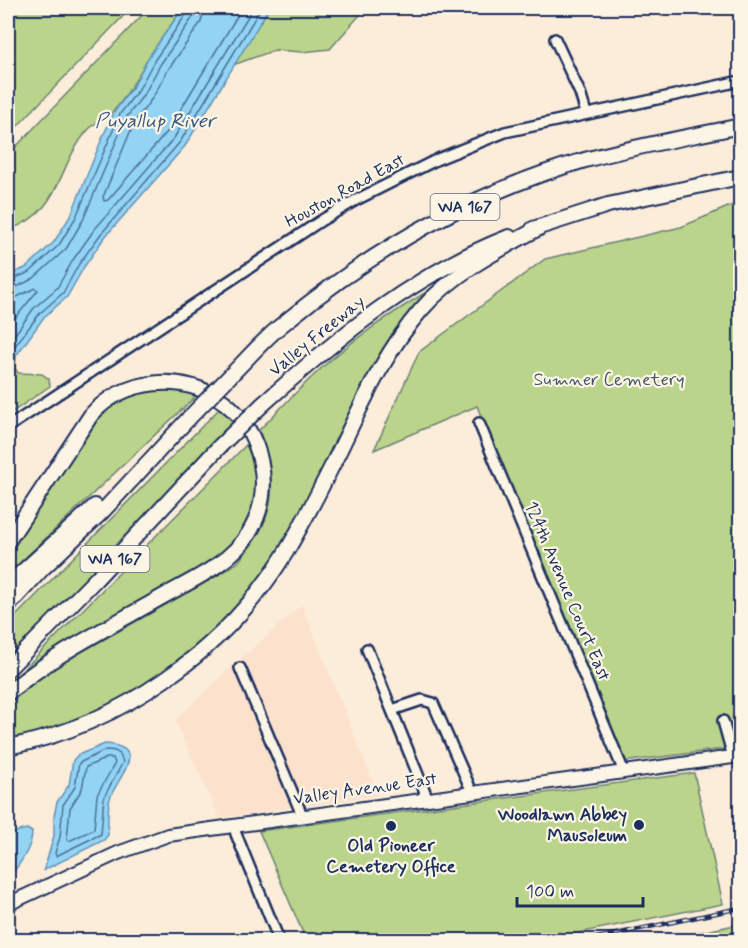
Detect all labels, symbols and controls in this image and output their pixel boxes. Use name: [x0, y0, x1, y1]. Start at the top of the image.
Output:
water label: Puyallup River: [95, 108, 218, 135]
street label: Houston Road East: [281, 148, 410, 234]
road number: WA 167: [430, 194, 500, 220]
street label: Valley Freeway: [264, 290, 370, 382]
park label: Sumner Cemetery: [533, 368, 685, 392]
street label: 124th Avenue Court East: [518, 498, 616, 685]
road number: WA 167: [80, 546, 150, 572]
street label: Valley Avenue East: [292, 767, 439, 811]
place label: Woodlawn Abbey Mausoleum: [497, 803, 627, 848]
marker: Woodlawn Abbey Mausoleum: [632, 818, 646, 832]
marker: Old Pioneer Cemetery Office: [384, 819, 398, 833]
place label: Old Pioneer Cemetery Office: [326, 834, 456, 879]
scale bar: [517, 870, 643, 908]
text: 100 m: [526, 880, 574, 904]

